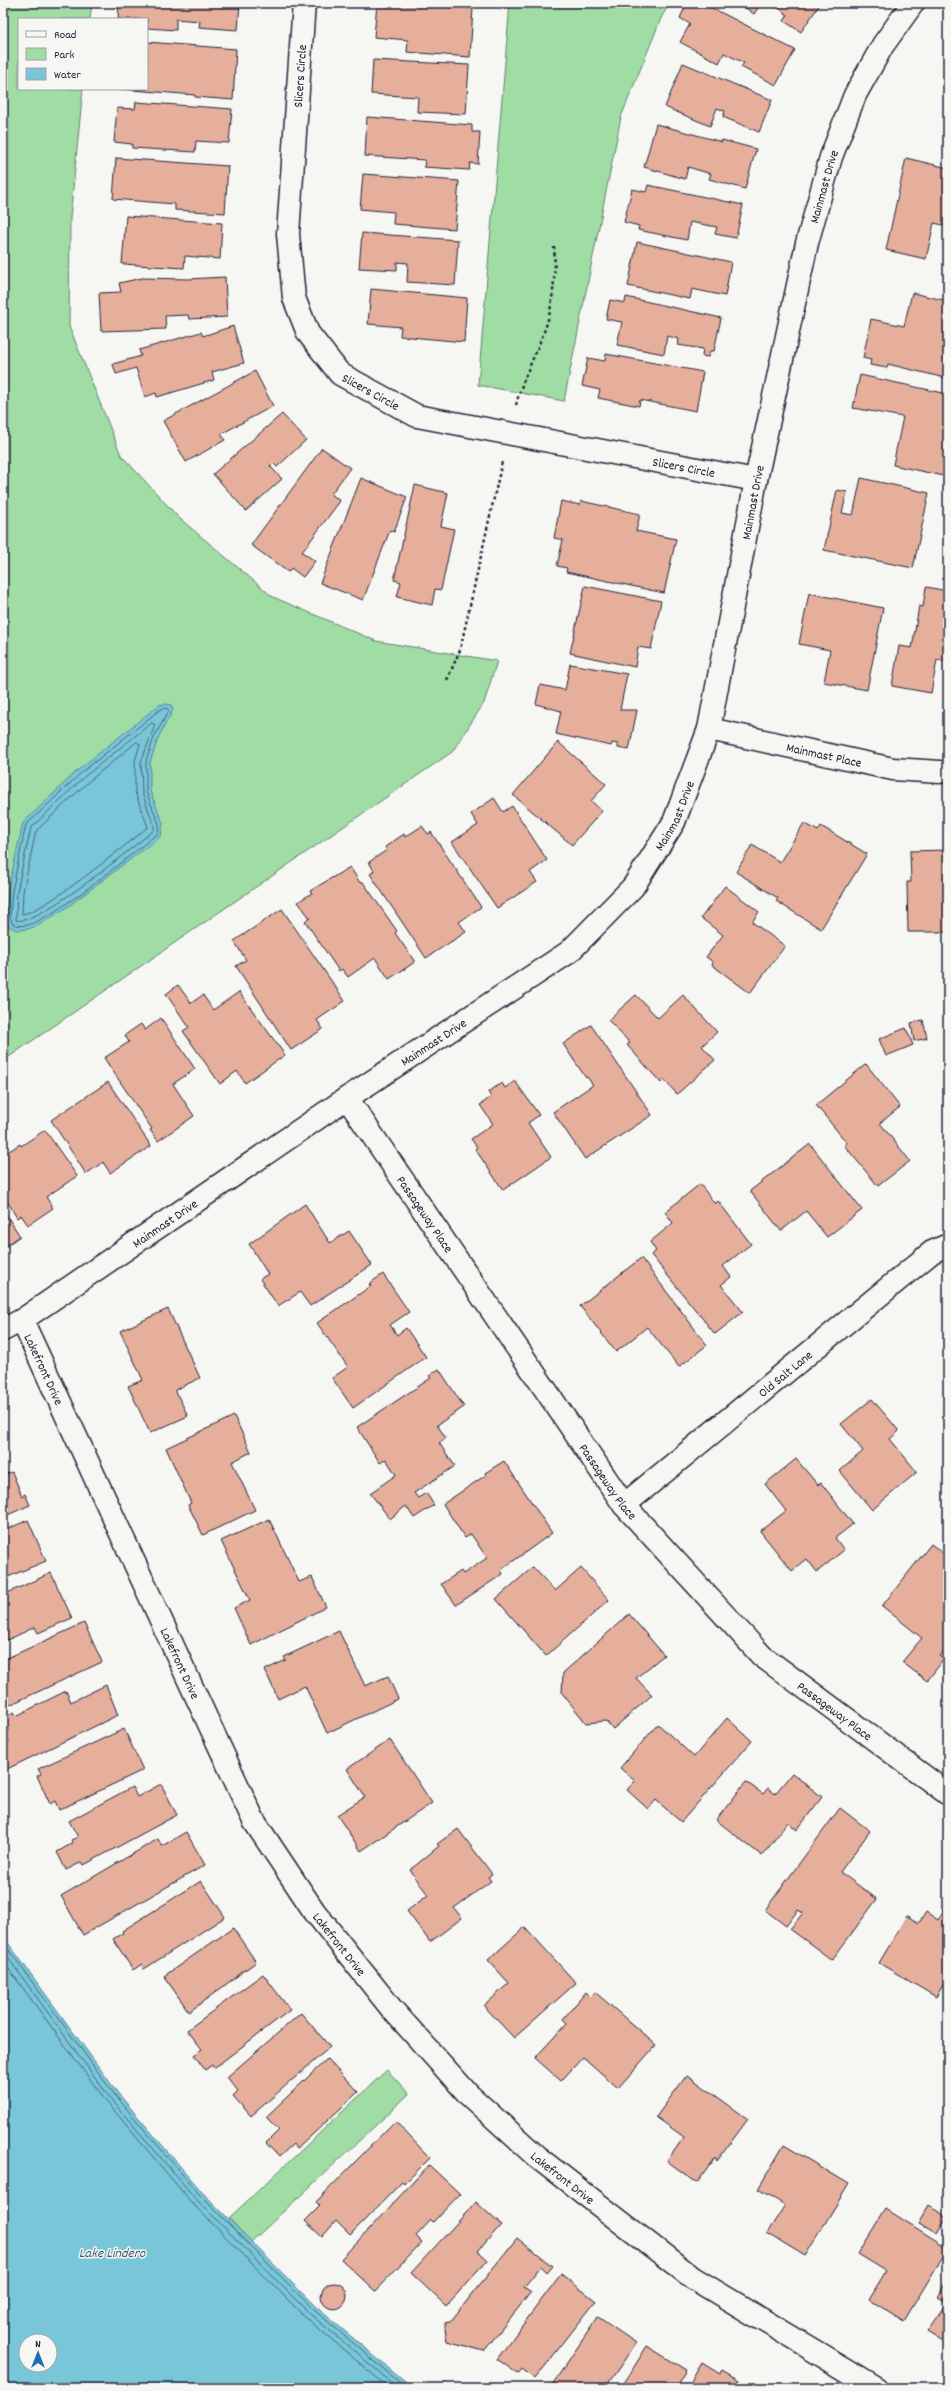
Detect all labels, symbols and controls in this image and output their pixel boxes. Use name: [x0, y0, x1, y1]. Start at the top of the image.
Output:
legend: [18, 18, 148, 90]
text: Road: [54, 27, 76, 44]
street label: Slicers Circle: [290, 44, 313, 108]
text: Park: [54, 47, 75, 64]
text: Water: [54, 67, 81, 84]
street label: Mainmast Drive: [806, 147, 845, 226]
street label: Slicers Circle: [338, 370, 402, 417]
street label: Slicers Circle: [651, 454, 717, 484]
street label: Mainmast Drive: [738, 463, 771, 542]
street label: Mainmast Place: [784, 739, 863, 774]
street label: Mainmast Drive: [651, 778, 701, 855]
street label: Mainmast Drive: [398, 1015, 471, 1072]
street label: Passageway Place: [391, 1173, 457, 1258]
street label: Mainmast Drive: [129, 1195, 203, 1254]
street label: Lakefront Drive: [18, 1331, 67, 1409]
street label: Old Salt Lane: [755, 1347, 818, 1403]
street label: Passageway Place: [573, 1441, 640, 1525]
street label: Lakefront Drive: [154, 1625, 203, 1703]
street label: Passageway Place: [792, 1678, 875, 1747]
street label: Lakefront Drive: [307, 1909, 369, 1981]
street label: Lakefront Drive: [525, 2148, 598, 2210]
water label: Lake Lindero: [79, 2244, 146, 2264]
north arrow: [18, 2333, 58, 2373]
text: N: [35, 2337, 41, 2353]

